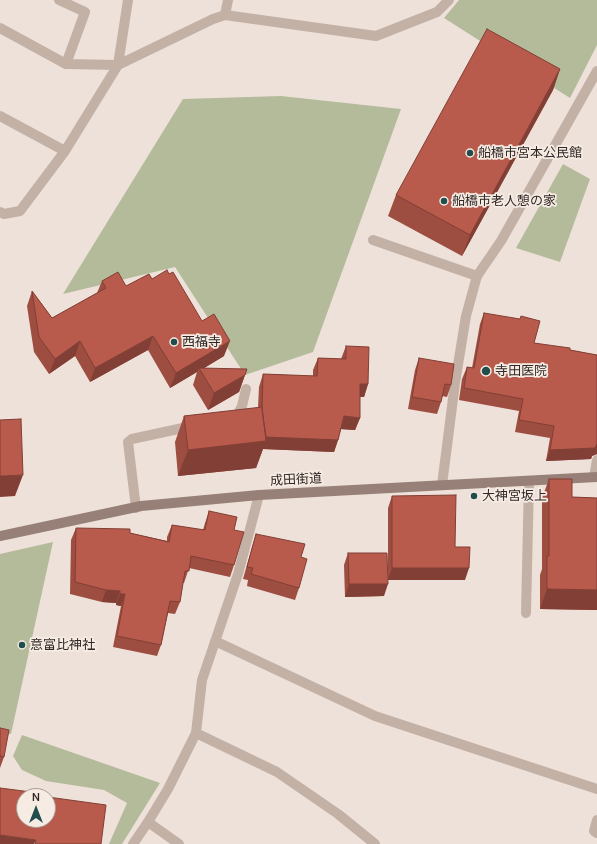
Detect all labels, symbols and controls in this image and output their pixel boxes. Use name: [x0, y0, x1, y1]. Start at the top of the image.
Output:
place label: 船橋市宮本公民館: [478, 145, 582, 161]
marker: 船橋市宮本公民館: [465, 148, 475, 158]
place label: 船橋市老人憩の家: [452, 193, 556, 209]
marker: 船橋市老人憩の家: [439, 196, 449, 206]
place label: 西福寺: [182, 334, 221, 350]
marker: 西福寺: [169, 337, 179, 347]
place label: 寺田医院: [495, 363, 547, 379]
marker: 寺田医院: [480, 365, 492, 377]
street label: 成田街道: [270, 471, 322, 489]
place label: 大神宮坂上: [482, 488, 547, 504]
marker: 大神宮坂上: [469, 491, 479, 501]
place label: 意富比神社: [30, 637, 95, 653]
marker: 意富比神社: [17, 640, 27, 650]
north arrow: [16, 788, 56, 828]
text: N: [32, 789, 40, 804]

